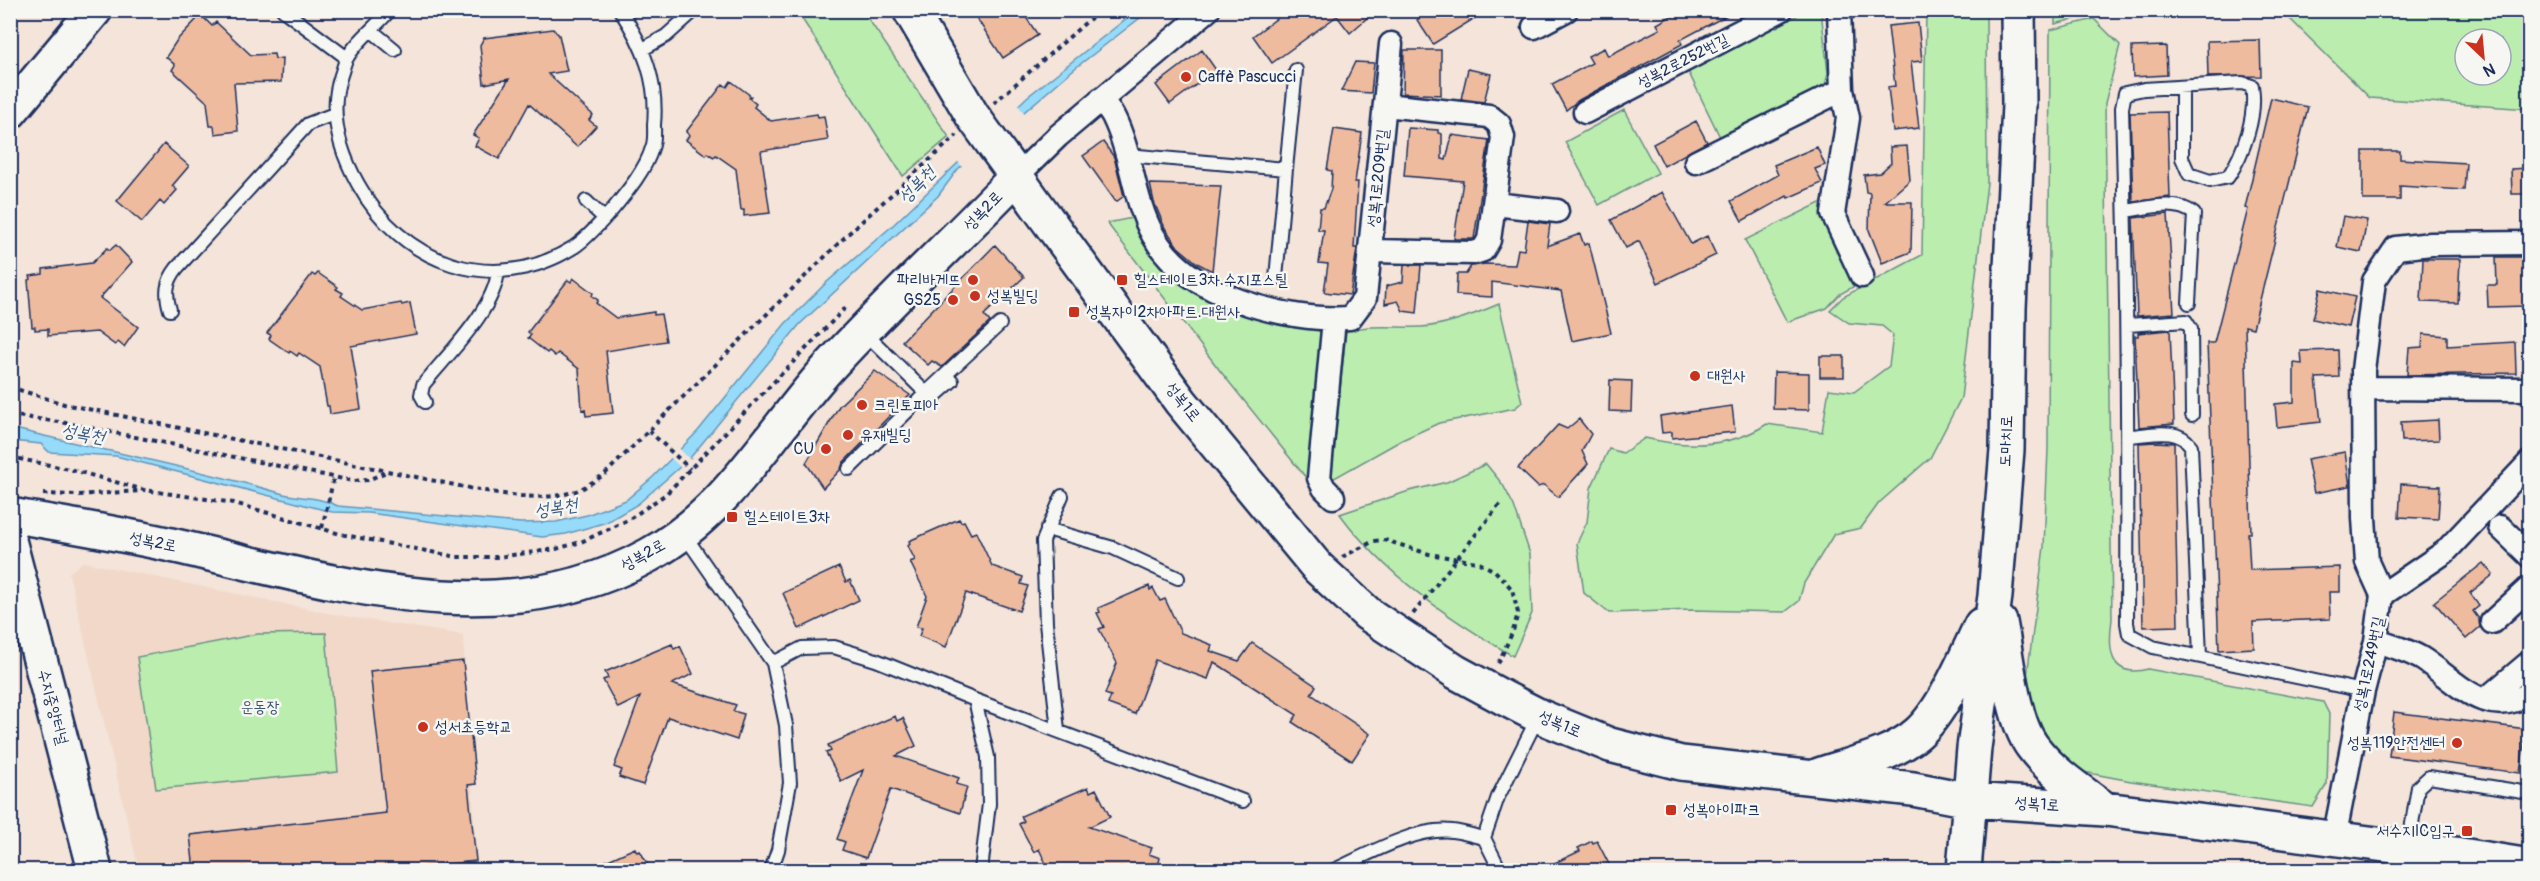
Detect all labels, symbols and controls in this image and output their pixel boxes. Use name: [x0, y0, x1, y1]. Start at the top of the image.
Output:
north arrow: [2453, 27, 2513, 87]
street label: 성복2로252번길: [1634, 29, 1732, 93]
text: N: [2480, 58, 2498, 81]
place label: Caffè Pascucci: [1198, 67, 1296, 87]
marker: Caffè Pascucci: [1179, 70, 1193, 84]
street label: 성복1로209번길: [1363, 128, 1393, 228]
water label: 성복천: [894, 160, 941, 209]
street label: 성복2로: [959, 187, 1007, 235]
place label: 파리바게뜨: [897, 270, 961, 290]
place label: 힐스테이트3차.수지포스틸: [1134, 270, 1288, 290]
marker: 파리바게뜨: [966, 273, 980, 287]
marker: 힐스테이트3차.수지포스틸: [1115, 273, 1129, 287]
place label: 성복빌딩: [987, 286, 1039, 306]
marker: 성복빌딩: [968, 289, 982, 303]
place label: GS25: [903, 290, 941, 310]
marker: GS25: [946, 293, 960, 307]
place label: 성복자이2차아파트.대원사: [1086, 302, 1240, 322]
marker: 성복자이2차아파트.대원사: [1067, 305, 1081, 319]
place label: 대원사: [1707, 366, 1746, 386]
marker: 대원사: [1688, 369, 1702, 383]
street label: 성복1로: [1161, 378, 1205, 426]
place label: 크린토피아: [874, 395, 939, 415]
marker: 크린토피아: [855, 398, 869, 412]
street label: 도마치로: [1995, 415, 2017, 467]
water label: 성복천: [60, 419, 108, 449]
place label: 유재빌딩: [860, 425, 912, 445]
marker: 유재빌딩: [841, 428, 855, 442]
place label: CU: [794, 439, 814, 459]
marker: CU: [819, 442, 833, 456]
water label: 성복천: [533, 493, 581, 523]
place label: 힐스테이트3차: [744, 507, 830, 527]
marker: 힐스테이트3차: [725, 510, 739, 524]
street label: 성복2로: [128, 528, 178, 556]
street label: 성복2로: [617, 535, 669, 575]
street label: 성복1로249번길: [2349, 614, 2389, 714]
street label: 수지중앙터널: [33, 667, 73, 747]
park label: 운동장: [241, 697, 279, 717]
street label: 성복1로: [1535, 706, 1585, 742]
place label: 성서초등학교: [435, 717, 512, 737]
marker: 성서초등학교: [416, 720, 430, 734]
place label: 성복119안전센터: [2347, 733, 2445, 753]
marker: 성복119안전센터: [2450, 736, 2464, 750]
street label: 성복1로: [2014, 792, 2060, 816]
place label: 성복아이파크: [1683, 800, 1760, 820]
marker: 성복아이파크: [1664, 803, 1678, 817]
place label: 서수지IC입구: [2376, 821, 2455, 841]
marker: 서수지IC입구: [2460, 824, 2474, 838]

